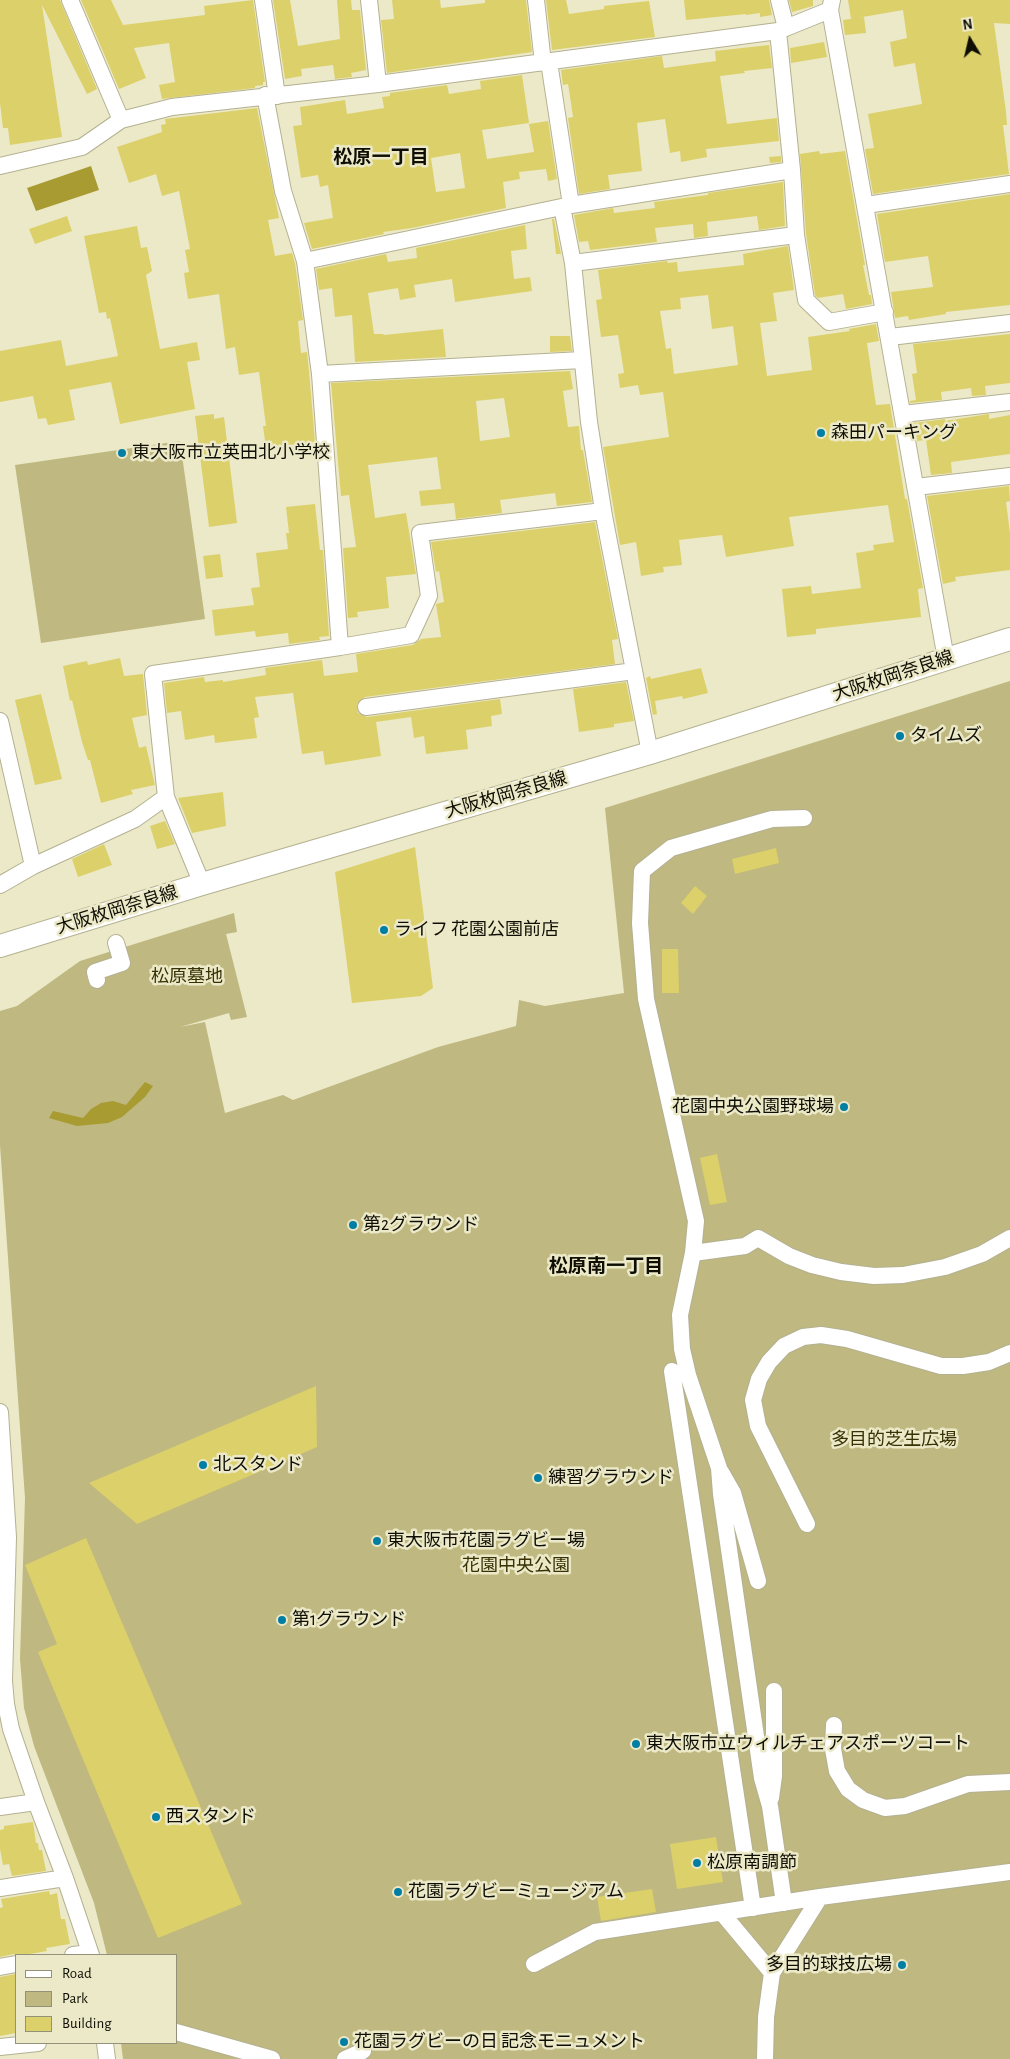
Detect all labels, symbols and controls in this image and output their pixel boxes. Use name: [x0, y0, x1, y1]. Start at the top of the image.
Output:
north arrow: [945, 15, 995, 65]
text: N: [962, 18, 974, 33]
district label: 松原一丁目: [334, 146, 428, 168]
place label: 森田パーキング: [831, 422, 957, 444]
marker: 森田パーキング: [815, 427, 827, 439]
place label: 東大阪市立英田北小学校: [132, 442, 330, 464]
marker: 東大阪市立英田北小学校: [116, 447, 128, 459]
street label: 大阪枚岡奈良線: [830, 646, 956, 706]
place label: タイムズ: [910, 725, 982, 747]
marker: タイムズ: [894, 730, 906, 742]
street label: 大阪枚岡奈良線: [442, 767, 570, 823]
street label: 大阪枚岡奈良線: [54, 881, 180, 939]
place label: ライフ 花園公園前店: [394, 919, 559, 941]
marker: ライフ 花園公園前店: [378, 924, 390, 936]
park label: 松原墓地: [151, 966, 223, 988]
place label: 花園中央公園野球場: [672, 1096, 834, 1118]
marker: 花園中央公園野球場: [838, 1101, 850, 1113]
place label: 第2グラウンド: [363, 1214, 479, 1236]
marker: 第2グラウンド: [347, 1219, 359, 1231]
district label: 松原南一丁目: [549, 1255, 663, 1277]
park label: 多目的芝生広場: [831, 1429, 957, 1451]
place label: 北スタンド: [213, 1454, 303, 1476]
marker: 北スタンド: [197, 1459, 209, 1471]
place label: 練習グラウンド: [548, 1467, 674, 1489]
marker: 練習グラウンド: [532, 1472, 544, 1484]
place label: 東大阪市花園ラグビー場: [387, 1530, 585, 1552]
marker: 東大阪市花園ラグビー場: [371, 1535, 383, 1547]
park label: 花園中央公園: [462, 1555, 570, 1577]
place label: 第1グラウンド: [292, 1609, 406, 1631]
marker: 第1グラウンド: [276, 1614, 288, 1626]
place label: 東大阪市立ウィルチェアスポーツコート: [646, 1733, 970, 1755]
marker: 東大阪市立ウィルチェアスポーツコート: [630, 1738, 642, 1750]
place label: 西スタンド: [166, 1806, 256, 1828]
marker: 西スタンド: [150, 1811, 162, 1823]
place label: 松原南調節: [707, 1852, 797, 1874]
marker: 松原南調節: [691, 1857, 703, 1869]
place label: 花園ラグビーミュージアム: [408, 1881, 624, 1903]
marker: 花園ラグビーミュージアム: [392, 1886, 404, 1898]
legend: [15, 1954, 178, 2044]
place label: 多目的球技広場: [766, 1954, 892, 1976]
marker: 多目的球技広場: [896, 1959, 908, 1971]
text: Road: [62, 1966, 92, 1981]
text: Park: [62, 1991, 88, 2006]
text: Building: [62, 2016, 112, 2031]
place label: 花園ラグビーの日 記念モニュメント: [354, 2031, 645, 2053]
marker: 花園ラグビーの日 記念モニュメント: [338, 2036, 350, 2048]

